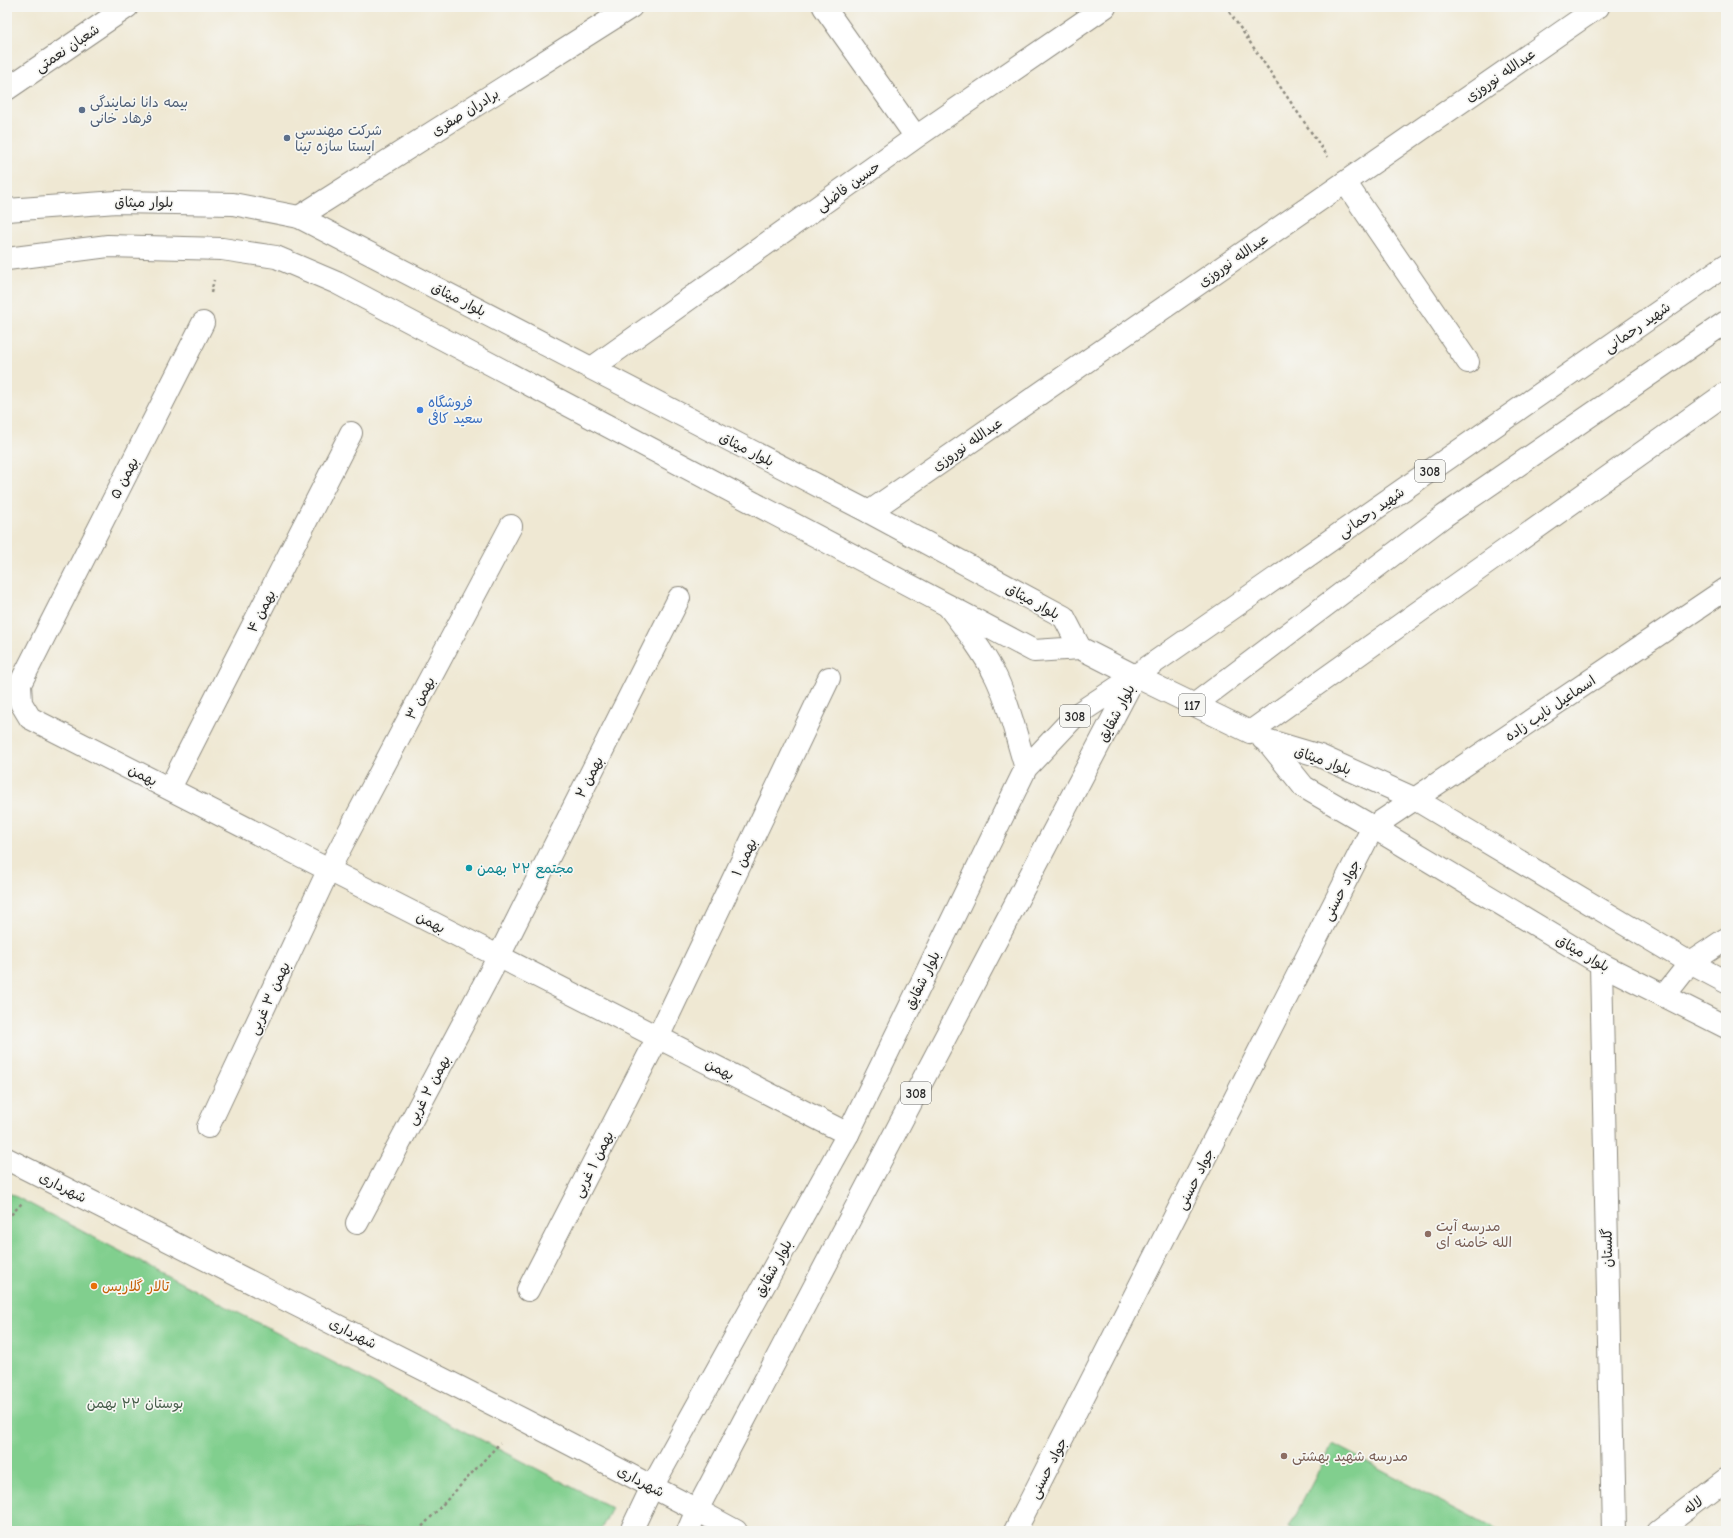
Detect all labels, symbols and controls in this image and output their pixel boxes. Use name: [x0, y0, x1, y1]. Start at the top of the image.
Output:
street label: شعبان نعمتی: [32, 21, 103, 76]
street label: عبدالله نوروزی: [1462, 45, 1539, 106]
street label: برادران صفری: [428, 85, 502, 140]
place label: بیمه دانا نمایندگی فرهاد خانی: [90, 94, 188, 127]
marker: بیمه دانا نمایندگی فرهاد خانی: [77, 105, 87, 115]
place label: شرکت مهندسی ایستا سازه تینا: [295, 122, 382, 155]
marker: شرکت مهندسی ایستا سازه تینا: [282, 133, 292, 143]
street label: حسین فاضلی: [813, 157, 884, 215]
street label: بلوار میثاق: [115, 194, 173, 211]
street label: عبدالله نوروزی: [1195, 230, 1272, 291]
street label: بلوار میثاق: [429, 279, 489, 320]
street label: شهید رحمانی: [1601, 298, 1674, 356]
place label: فروشگاه سعید کافی: [428, 394, 483, 427]
marker: فروشگاه سعید کافی: [415, 405, 425, 415]
street label: عبدالله نوروزی: [929, 414, 1006, 475]
street label: بلوار میثاق: [717, 429, 777, 470]
street label: بهمن ۵: [107, 455, 142, 502]
road number: 308: [1415, 460, 1445, 482]
street label: شهید رحمانی: [1335, 483, 1408, 541]
street label: بلوار میثاق: [1003, 580, 1063, 623]
street label: بهمن ۴: [244, 587, 279, 635]
street label: اسماعیل نایب زاده: [1502, 672, 1599, 745]
street label: بهمن ۳: [402, 674, 439, 723]
street label: بلوار شقایق: [1094, 682, 1139, 745]
road number: 117: [1179, 694, 1205, 716]
road number: 308: [1060, 705, 1090, 727]
street label: بلوار میثاق: [1292, 742, 1353, 779]
street label: بهمن ۲: [572, 754, 607, 801]
street label: بهمن: [125, 761, 160, 790]
street label: بهمن ۱: [728, 836, 761, 879]
street label: جواد حسنی: [1319, 857, 1364, 924]
place label: مجتمع ۲۲ بهمن: [477, 860, 574, 879]
marker: مجتمع ۲۲ بهمن: [464, 863, 474, 873]
street label: بهمن: [413, 908, 448, 937]
street label: بلوار میثاق: [1553, 931, 1613, 976]
street label: بلوار شقایق: [901, 948, 944, 1012]
street label: بهمن ۳ غربی: [245, 959, 294, 1037]
street label: بهمن ۲ غربی: [403, 1052, 454, 1128]
street label: بهمن: [702, 1055, 737, 1084]
road number: 308: [901, 1082, 931, 1104]
street label: بهمن ۱ غربی: [569, 1128, 617, 1200]
street label: جواد حسنی: [1173, 1146, 1218, 1213]
street label: شهرداری: [36, 1168, 89, 1207]
place label: مدرسه آیت الله خامنه ای: [1436, 1218, 1512, 1251]
street label: گلستان: [1599, 1228, 1616, 1268]
marker: مدرسه آیت الله خامنه ای: [1423, 1229, 1433, 1239]
street label: بلوار شقایق: [751, 1237, 796, 1300]
place label: تالار گلاریس: [102, 1278, 170, 1295]
marker: تالار گلاریس: [89, 1281, 99, 1291]
street label: شهرداری: [326, 1314, 379, 1353]
park label: بوستان ۲۲ بهمن: [87, 1395, 183, 1412]
street label: جواد حسنی: [1026, 1435, 1071, 1502]
place label: مدرسه شهید بهشتی: [1292, 1448, 1408, 1465]
marker: مدرسه شهید بهشتی: [1279, 1451, 1289, 1461]
street label: شهرداری: [614, 1462, 667, 1501]
street label: لاله: [1680, 1493, 1706, 1518]

